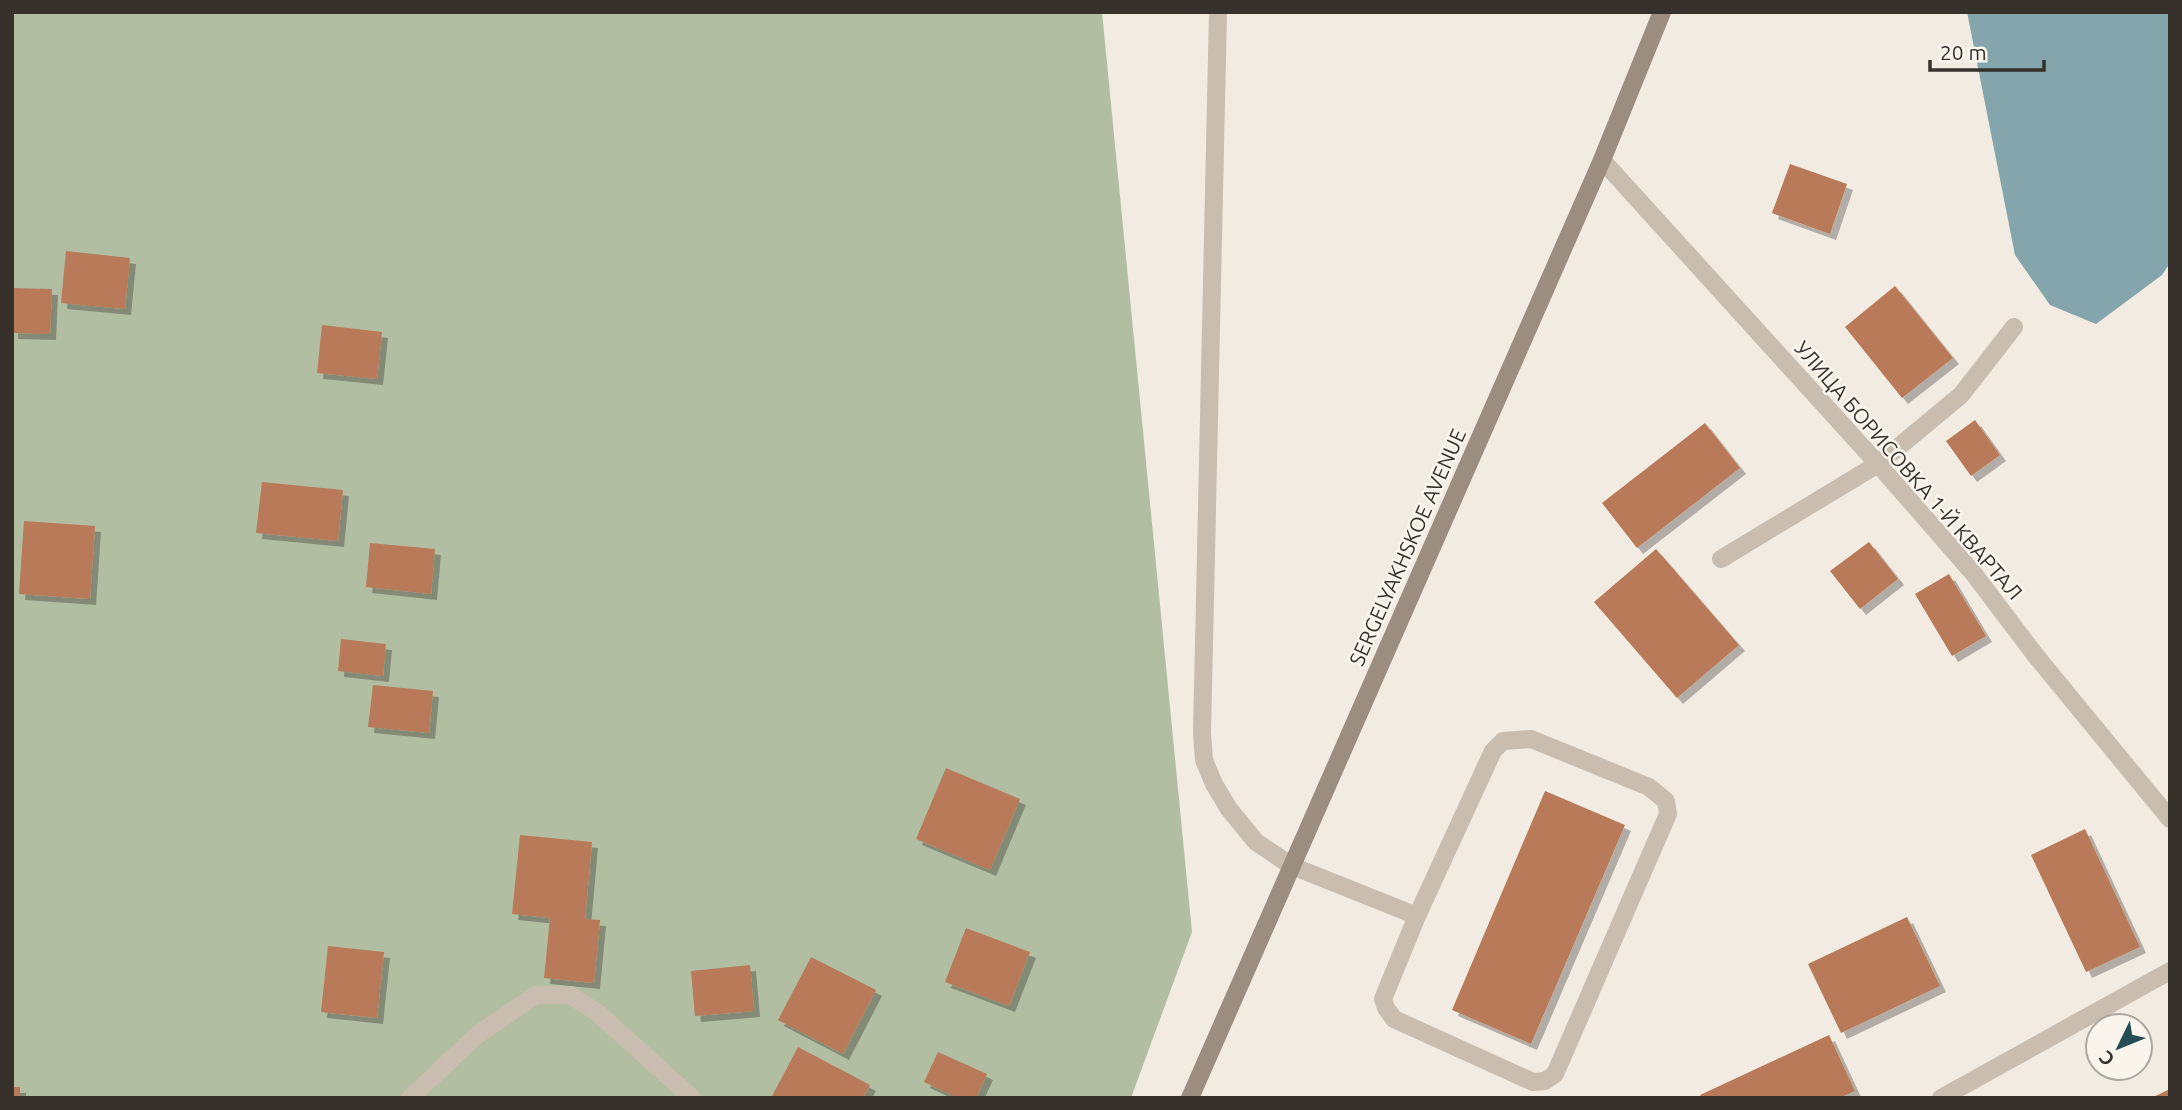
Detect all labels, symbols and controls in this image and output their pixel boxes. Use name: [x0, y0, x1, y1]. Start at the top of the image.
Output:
scale bar: [1930, 28, 2044, 72]
text: 20 m: [1940, 40, 1987, 64]
street label: УЛИЦА БОРИСОВКА 1-Й КВАРТАЛ: [1790, 336, 2028, 604]
street label: SERGELYAKHSKOE AVENUE: [1344, 425, 1470, 669]
north arrow: [2084, 1012, 2154, 1082]
text: С: [2094, 1047, 2119, 1071]

